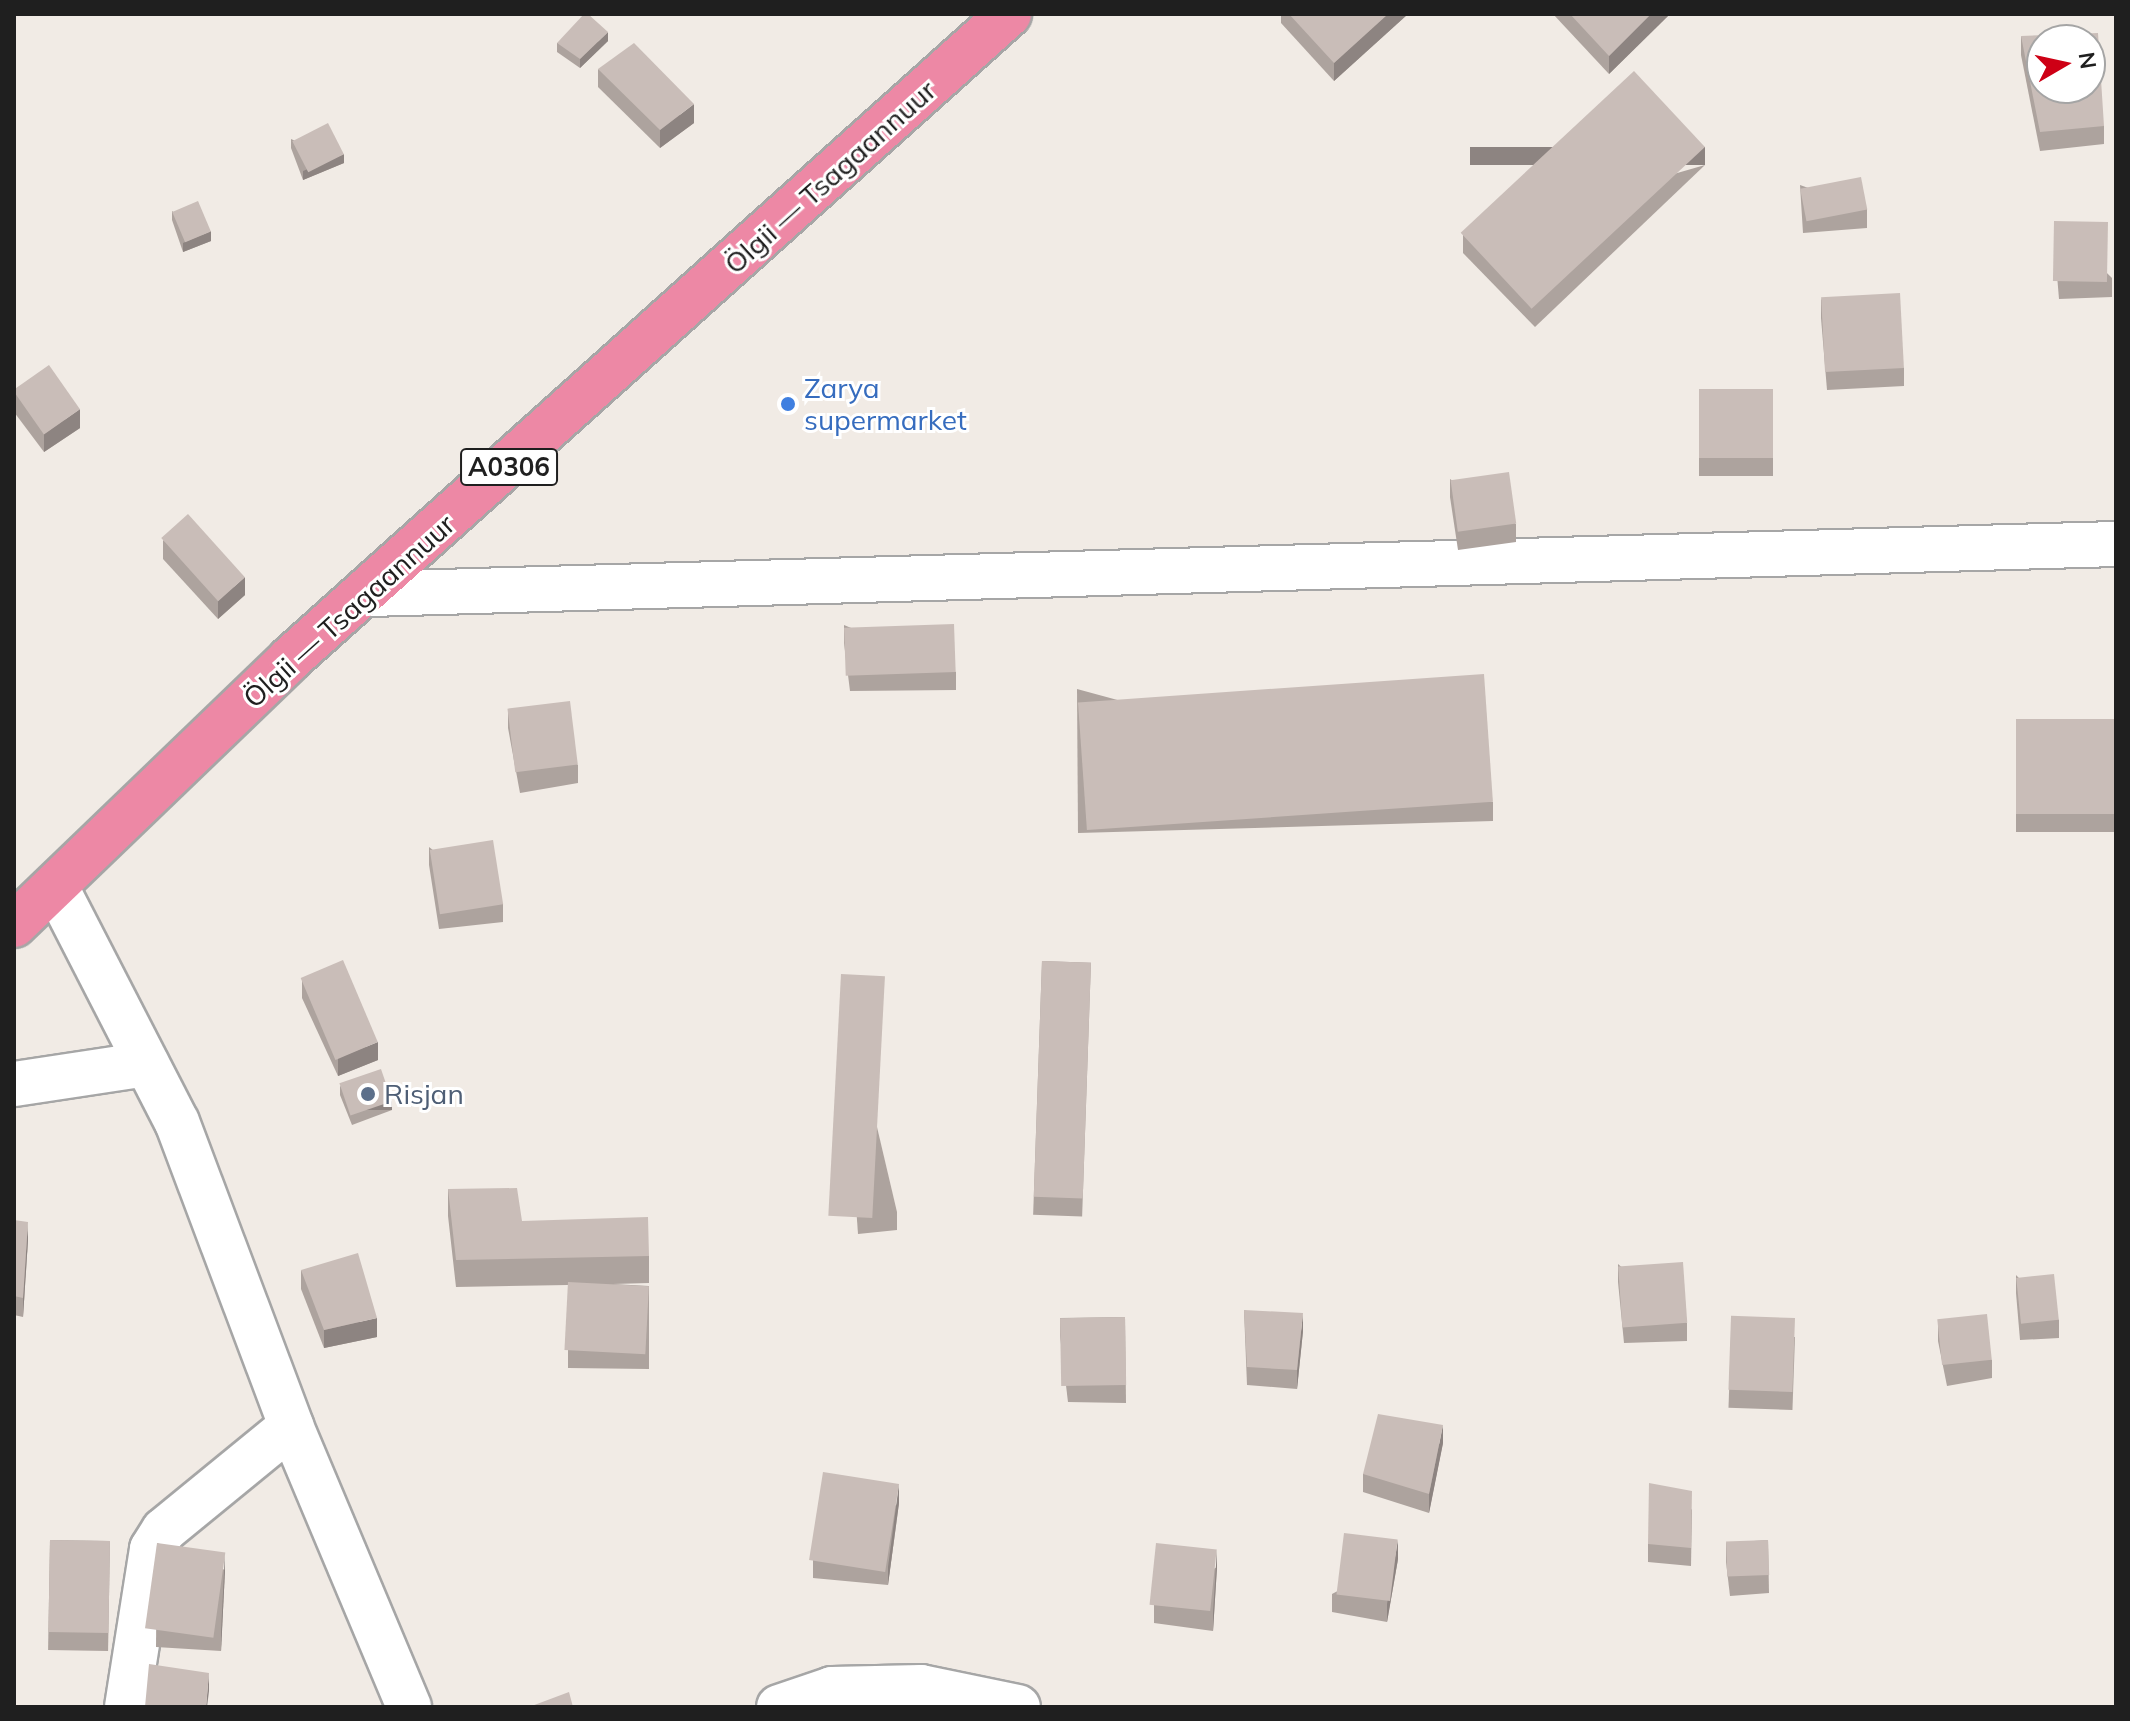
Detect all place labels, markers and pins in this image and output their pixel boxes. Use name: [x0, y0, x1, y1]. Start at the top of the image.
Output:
place label: Zarya supermarket: [804, 371, 967, 437]
marker: Zarya supermarket: [779, 395, 797, 413]
place label: Risjan: [384, 1077, 464, 1111]
marker: Risjan: [359, 1085, 377, 1103]

